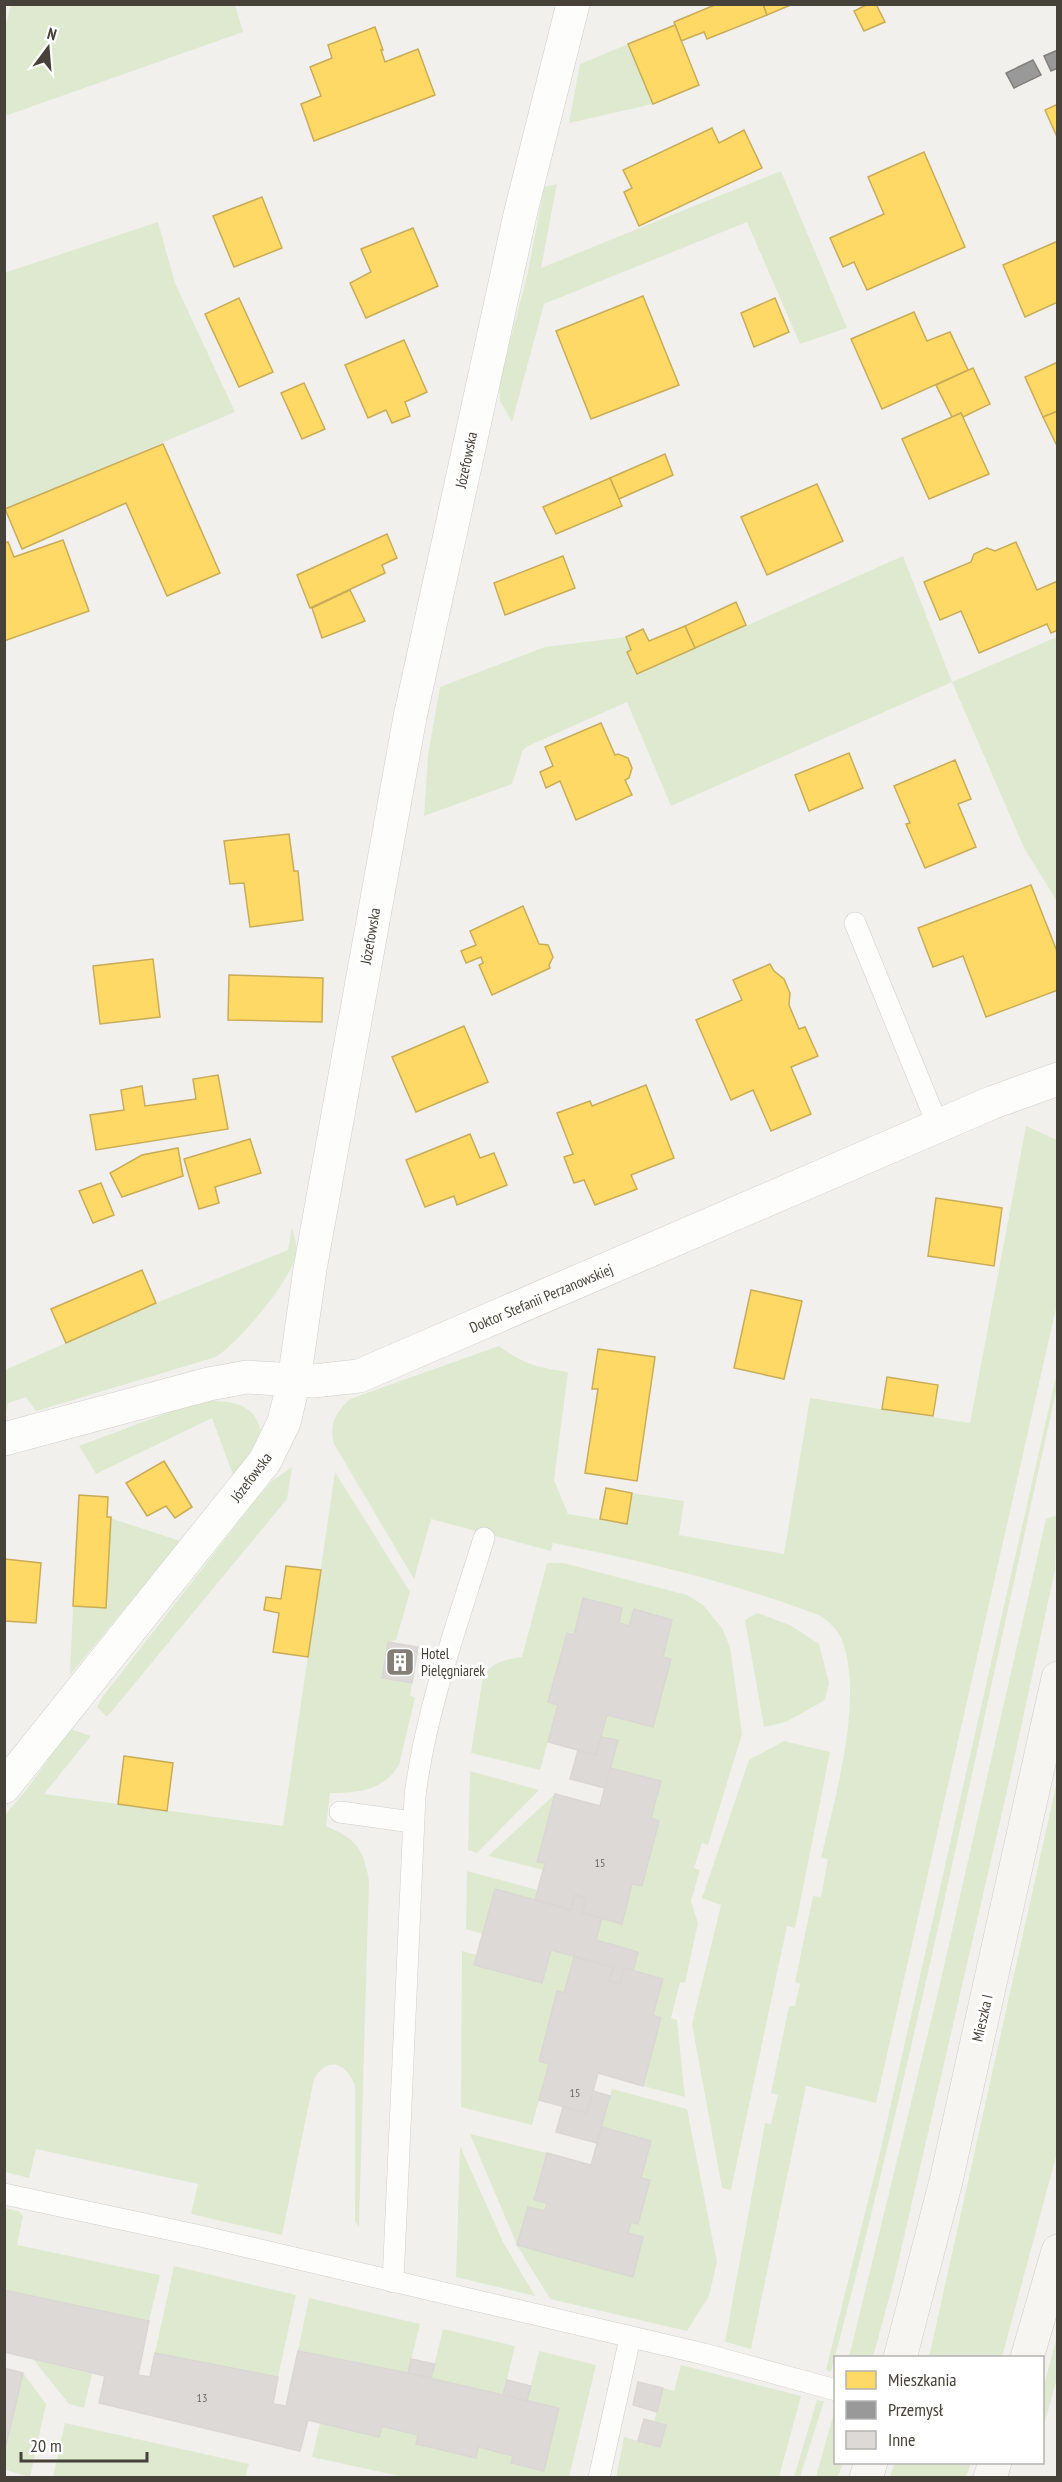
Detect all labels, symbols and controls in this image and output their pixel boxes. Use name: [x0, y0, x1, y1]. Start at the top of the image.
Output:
north arrow: [18, 18, 78, 78]
text: N: [45, 23, 59, 44]
street label: Józefowska: [451, 430, 481, 491]
street label: Józefowska: [356, 906, 384, 967]
street label: Doktor Stefanii Perzanowskiej: [466, 1259, 616, 1337]
street label: Józefowska: [226, 1448, 276, 1506]
place label: Hotel Pielęgniarek: [421, 1644, 485, 1680]
building icon: Hotel Pielęgniarek: [384, 1646, 416, 1678]
house number: 15: [595, 1855, 605, 1870]
street label: Mieszka I: [967, 1992, 997, 2044]
house number: 15: [570, 2085, 580, 2100]
legend: [834, 2356, 1044, 2464]
text: Mieszkania: [888, 2368, 957, 2391]
house number: 13: [197, 2390, 207, 2405]
text: Przemysł: [888, 2398, 944, 2421]
scale bar: [21, 2425, 147, 2463]
text: Inne: [888, 2428, 915, 2451]
text: 20 m: [30, 2434, 62, 2457]

